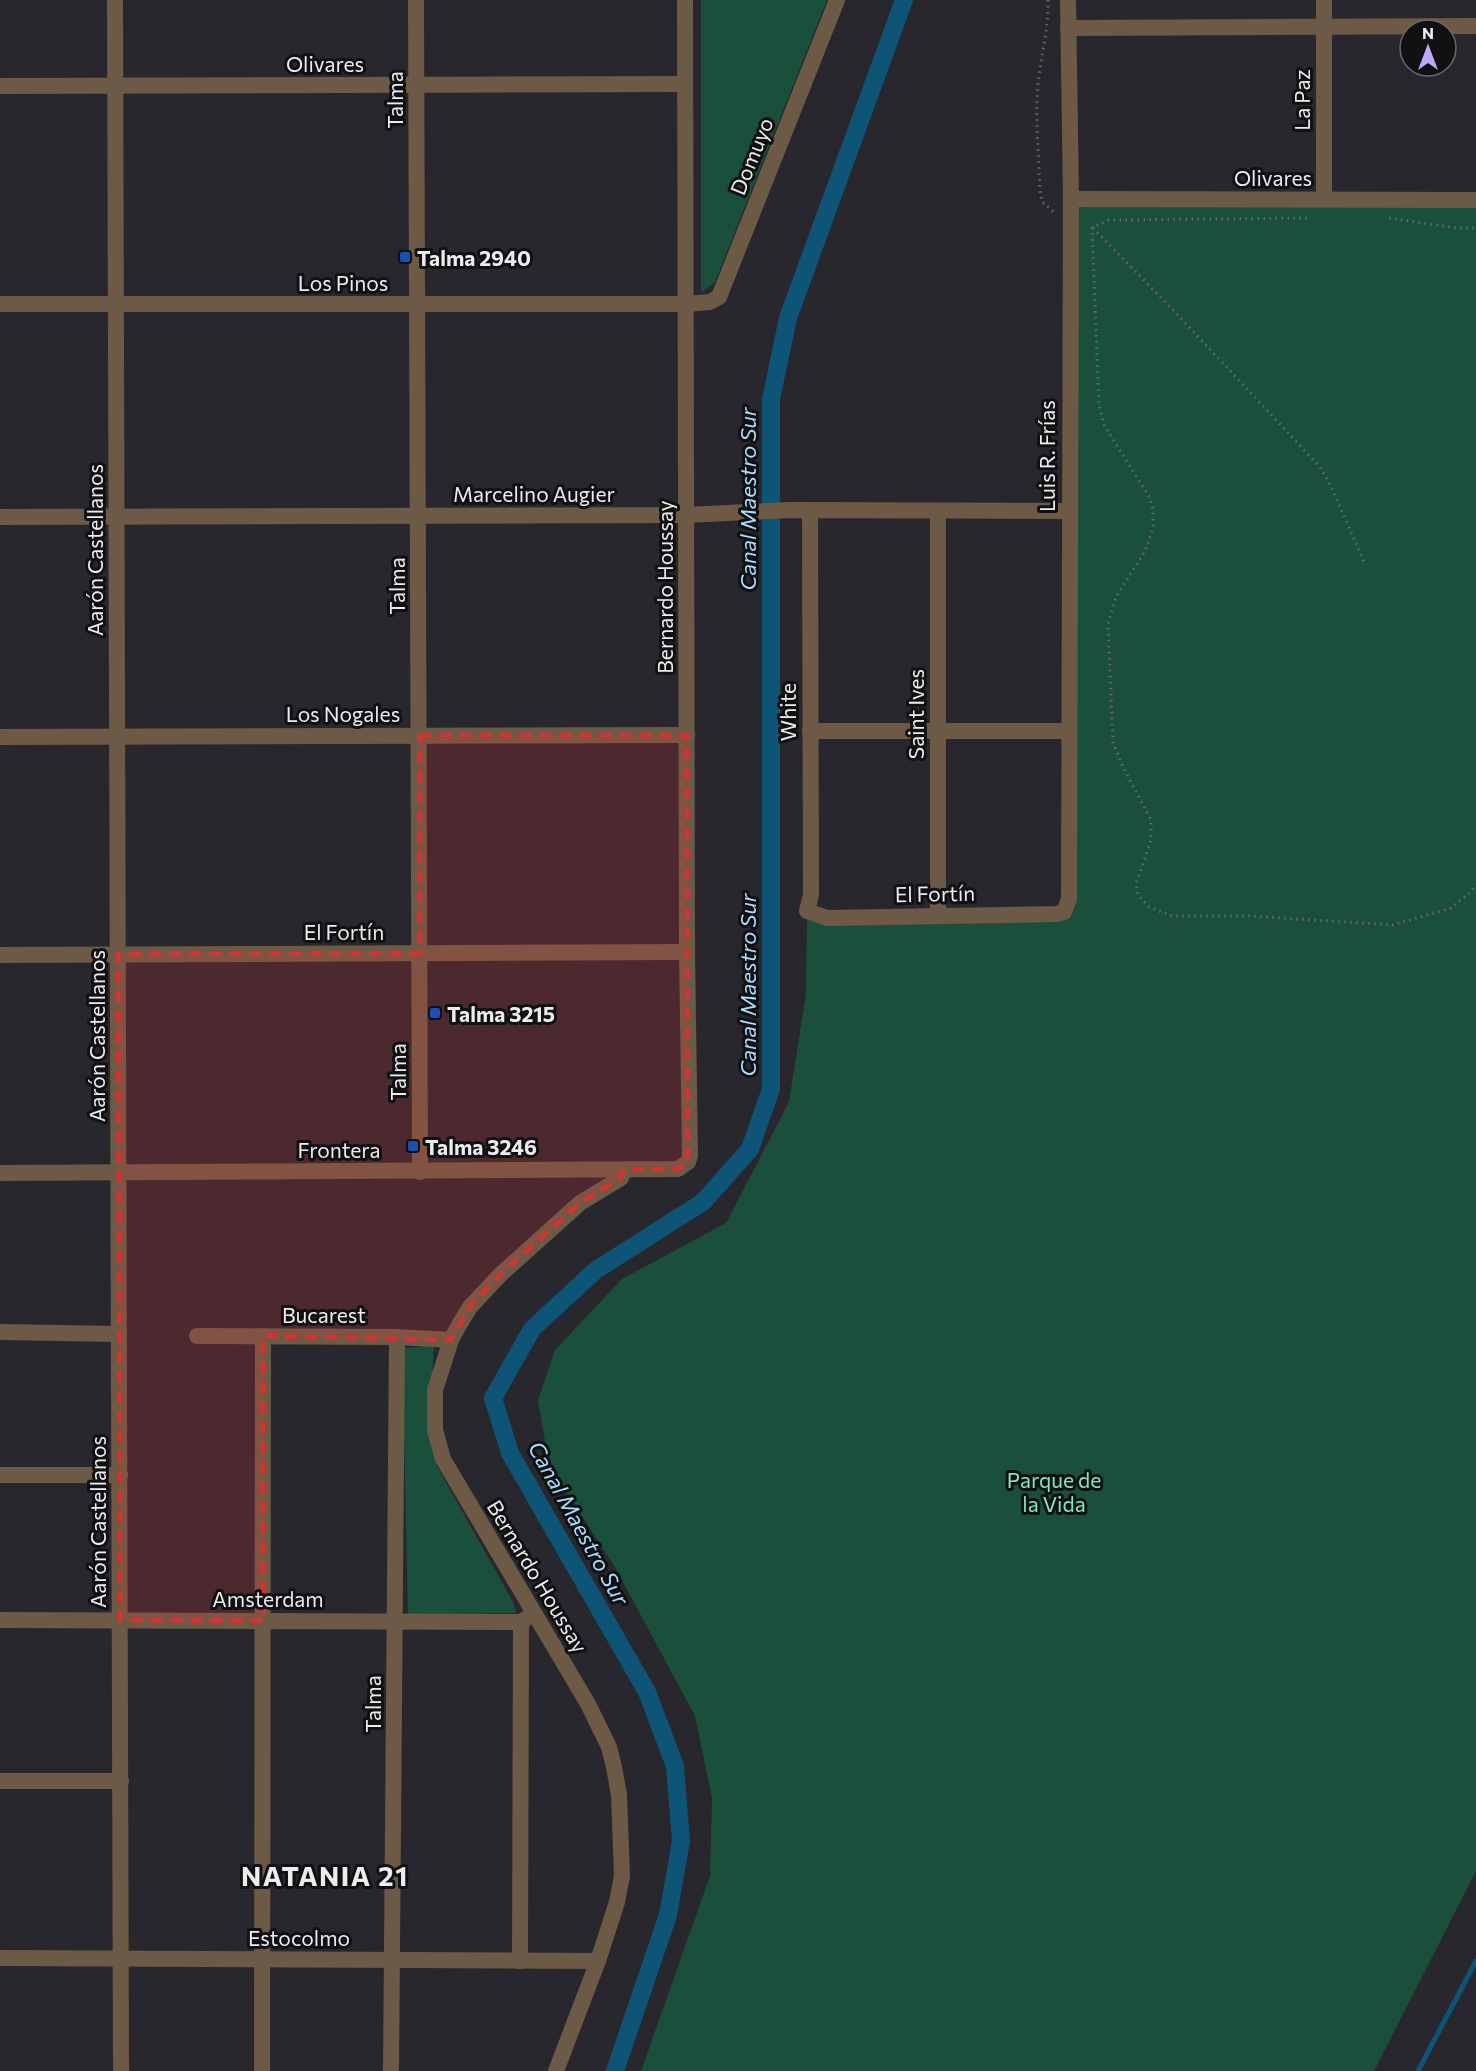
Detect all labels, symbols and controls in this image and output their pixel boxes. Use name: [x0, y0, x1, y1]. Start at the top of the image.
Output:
north arrow: [1398, 18, 1458, 78]
text: N: [1422, 23, 1434, 42]
street label: Olivares: [286, 51, 364, 76]
street label: La Paz: [1289, 69, 1314, 131]
street label: Talma: [382, 71, 407, 129]
street label: Domuyo: [724, 114, 778, 198]
street label: Olivares: [1234, 165, 1312, 190]
place label: Talma 2940: [417, 245, 531, 270]
marker: Talma 2940: [398, 250, 412, 264]
street label: Los Pinos: [298, 270, 388, 295]
street label: Luis R. Frías: [1034, 400, 1059, 512]
water label: Canal Maestro Sur: [734, 406, 761, 591]
street label: Aarón Castellanos: [82, 464, 107, 636]
street label: Marcelino Augier: [453, 481, 615, 506]
street label: Bernardo Houssay: [652, 500, 677, 674]
street label: Talma: [384, 557, 409, 615]
street label: Saint Ives: [903, 669, 928, 759]
street label: White: [775, 683, 800, 741]
street label: Los Nogales: [286, 701, 400, 726]
street label: El Fortín: [895, 880, 975, 906]
water label: Canal Maestro Sur: [734, 892, 761, 1077]
street label: El Fortín: [304, 919, 384, 944]
street label: Aarón Castellanos: [84, 950, 109, 1122]
place label: Talma 3215: [447, 1001, 555, 1026]
marker: Talma 3215: [428, 1006, 442, 1020]
street label: Talma: [385, 1043, 410, 1101]
place label: Talma 3246: [425, 1134, 537, 1159]
street label: Frontera: [297, 1137, 381, 1162]
marker: Talma 3246: [406, 1139, 420, 1153]
street label: Bucarest: [282, 1302, 366, 1327]
street label: Aarón Castellanos: [85, 1436, 110, 1608]
water label: Canal Maestro Sur: [523, 1436, 636, 1611]
park label: Parque de la Vida: [1007, 1467, 1101, 1516]
street label: Bernardo Houssay: [483, 1495, 593, 1657]
street label: Amsterdam: [212, 1586, 324, 1611]
street label: Talma: [360, 1675, 385, 1733]
district label: NATANIA 21: [241, 1859, 409, 1892]
street label: Estocolmo: [248, 1925, 350, 1950]

